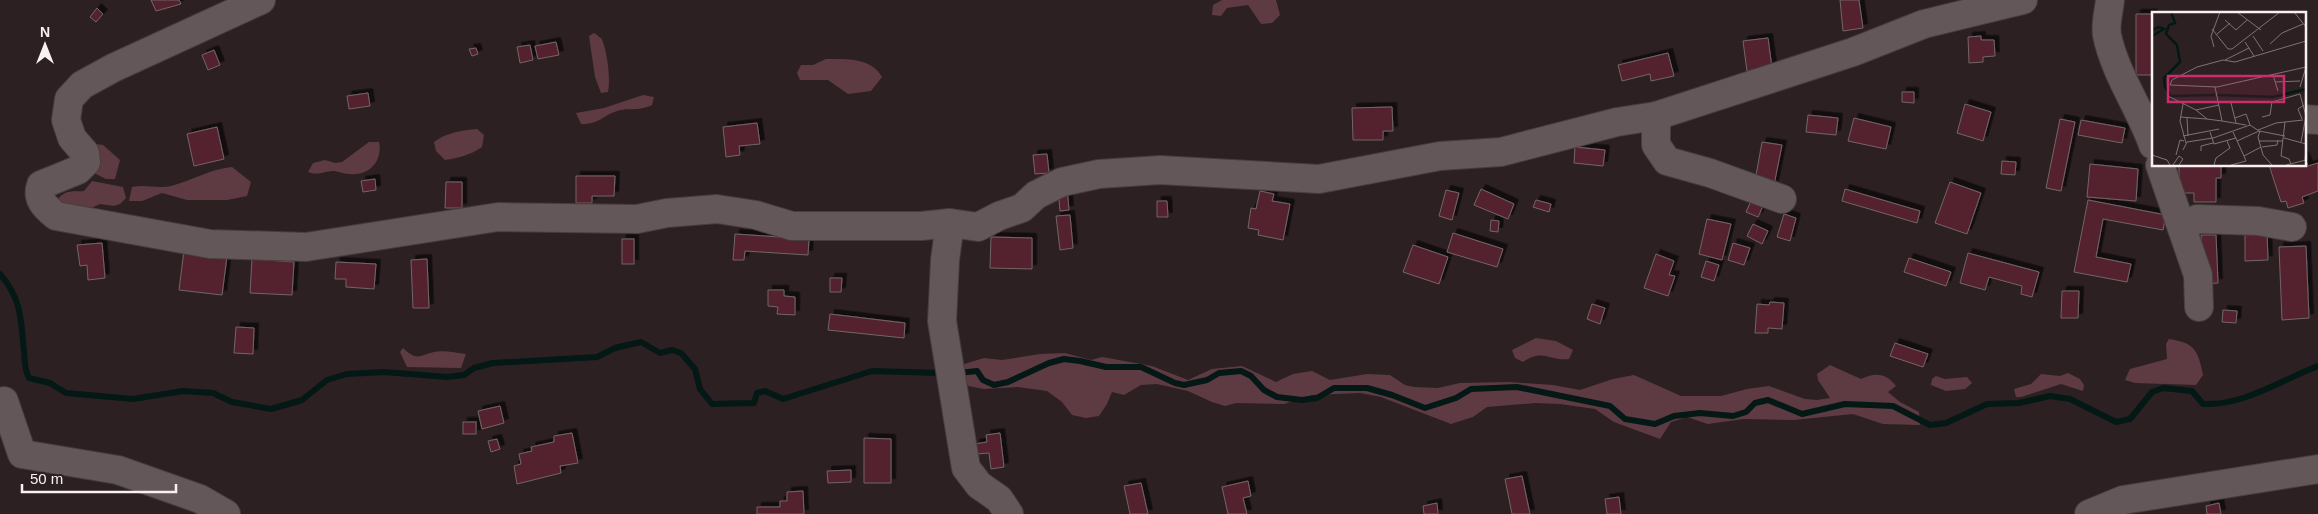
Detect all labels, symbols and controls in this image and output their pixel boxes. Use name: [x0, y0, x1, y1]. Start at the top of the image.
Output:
inset map: [2152, 12, 2306, 166]
north arrow: [20, 20, 70, 70]
text: N: [40, 24, 50, 40]
scale bar: [22, 462, 176, 494]
text: 50 m: [30, 470, 63, 487]

